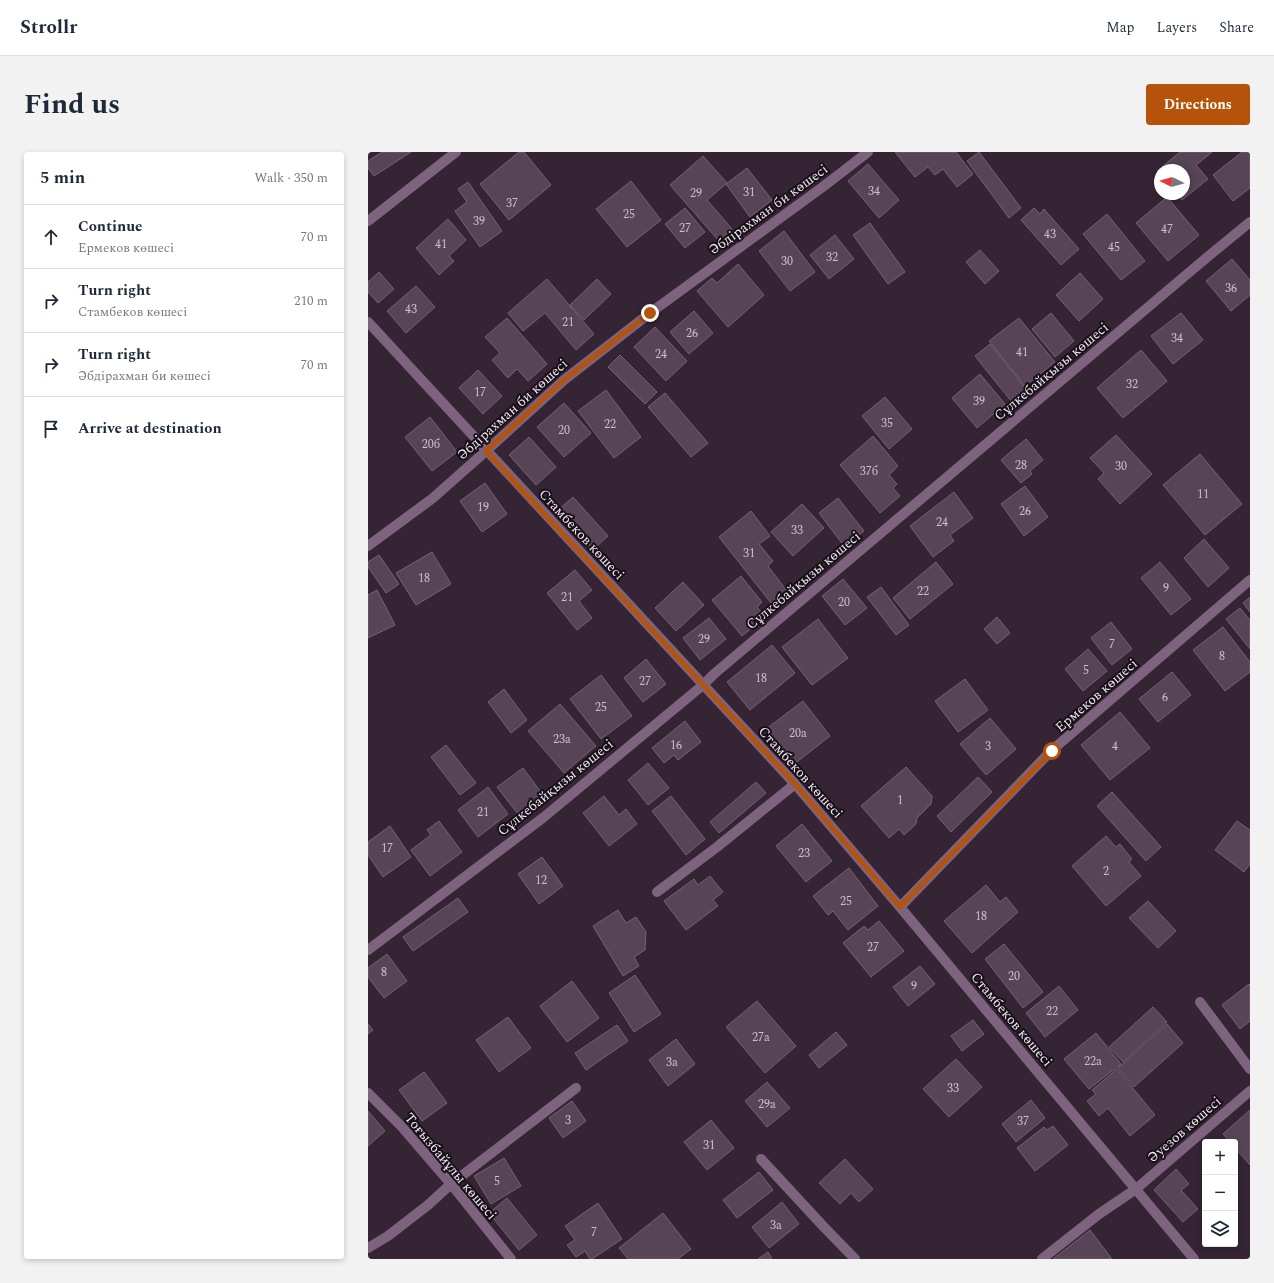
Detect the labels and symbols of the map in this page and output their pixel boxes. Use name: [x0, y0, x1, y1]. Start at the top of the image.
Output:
street label: Әбдірахман би көшесі: [704, 159, 832, 260]
north arrow: [1154, 164, 1190, 200]
house number: 34: [868, 182, 880, 201]
house number: 31: [743, 183, 755, 202]
house number: 29: [690, 184, 702, 203]
house number: 37: [506, 194, 518, 213]
house number: 25: [623, 205, 635, 224]
house number: 39: [473, 212, 485, 231]
house number: 27: [679, 219, 691, 238]
house number: 47: [1161, 220, 1173, 239]
house number: 43: [1044, 225, 1056, 244]
house number: 41: [435, 235, 447, 254]
house number: 45: [1108, 238, 1120, 257]
house number: 32: [826, 248, 838, 267]
house number: 30: [781, 252, 793, 271]
house number: 36: [1225, 279, 1237, 298]
house number: 43: [405, 300, 417, 319]
route end: [641, 304, 659, 322]
house number: 21: [562, 313, 574, 332]
street label: Сұлкебайқызы көшесі: [989, 317, 1113, 426]
house number: 26: [686, 324, 698, 343]
house number: 34: [1171, 329, 1183, 348]
house number: 41: [1016, 343, 1028, 362]
house number: 24: [655, 345, 667, 364]
street label: Әбдірахман би көшесі: [452, 354, 573, 465]
house number: 32: [1126, 375, 1138, 394]
house number: 17: [474, 383, 486, 402]
house number: 39: [973, 392, 985, 411]
house number: 35: [881, 414, 893, 433]
house number: 22: [604, 415, 616, 434]
house number: 20: [558, 421, 570, 440]
house number: 20б: [422, 435, 440, 454]
house number: 28: [1015, 456, 1027, 475]
house number: 30: [1115, 457, 1127, 476]
house number: 37б: [860, 462, 878, 481]
street label: Стамбеков көшесі: [534, 484, 629, 585]
house number: 11: [1197, 485, 1209, 504]
house number: 19: [477, 498, 489, 517]
house number: 26: [1019, 502, 1031, 521]
house number: 24: [936, 513, 948, 532]
house number: 33: [791, 521, 803, 540]
street label: Сұлкебайқызы көшесі: [741, 526, 865, 635]
house number: 31: [743, 544, 755, 563]
house number: 18: [418, 569, 430, 588]
house number: 9: [1163, 579, 1169, 598]
house number: 22: [917, 582, 929, 601]
house number: 21: [561, 588, 573, 607]
house number: 20: [838, 593, 850, 612]
house number: 29: [698, 630, 710, 649]
house number: 7: [1109, 635, 1115, 654]
house number: 8: [1219, 647, 1225, 666]
street label: Ермеков көшесі: [1050, 654, 1142, 737]
house number: 5: [1083, 661, 1089, 680]
house number: 18: [755, 669, 767, 688]
house number: 27: [639, 672, 651, 691]
house number: 6: [1162, 688, 1168, 707]
house number: 25: [595, 698, 607, 717]
street label: Стамбеков көшесі: [753, 722, 848, 823]
house number: 20а: [789, 724, 807, 743]
house number: 23а: [553, 730, 571, 749]
street label: Сұлкебайқызы көшесі: [493, 734, 618, 841]
house number: 16: [670, 736, 682, 755]
house number: 3: [985, 737, 991, 756]
house number: 4: [1112, 737, 1118, 756]
route start: [1043, 742, 1061, 760]
house number: 1: [897, 791, 903, 810]
house number: 21: [477, 803, 489, 822]
house number: 17: [381, 839, 393, 858]
house number: 23: [798, 844, 810, 863]
house number: 2: [1103, 862, 1109, 881]
house number: 12: [535, 871, 547, 890]
house number: 25: [840, 892, 852, 911]
house number: 18: [975, 907, 987, 926]
house number: 27: [867, 938, 879, 957]
house number: 8: [381, 963, 387, 982]
street label: Стамбеков көшесі: [966, 967, 1058, 1071]
house number: 20: [1008, 967, 1020, 986]
house number: 9: [911, 977, 917, 996]
house number: 22: [1046, 1002, 1058, 1021]
house number: 27а: [752, 1028, 770, 1047]
house number: 22а: [1084, 1052, 1102, 1071]
house number: 3а: [666, 1053, 678, 1072]
house number: 33: [947, 1079, 959, 1098]
street label: Әуезов көшесі: [1143, 1091, 1226, 1167]
house number: 29а: [758, 1095, 776, 1114]
street label: Тоғызбайұлы көшесі: [399, 1108, 502, 1225]
house number: 3: [565, 1111, 571, 1130]
house number: 37: [1017, 1112, 1029, 1131]
house number: 31: [703, 1136, 715, 1155]
house number: 5: [494, 1172, 500, 1191]
house number: 3а: [770, 1216, 782, 1235]
house number: 7: [591, 1223, 597, 1242]

